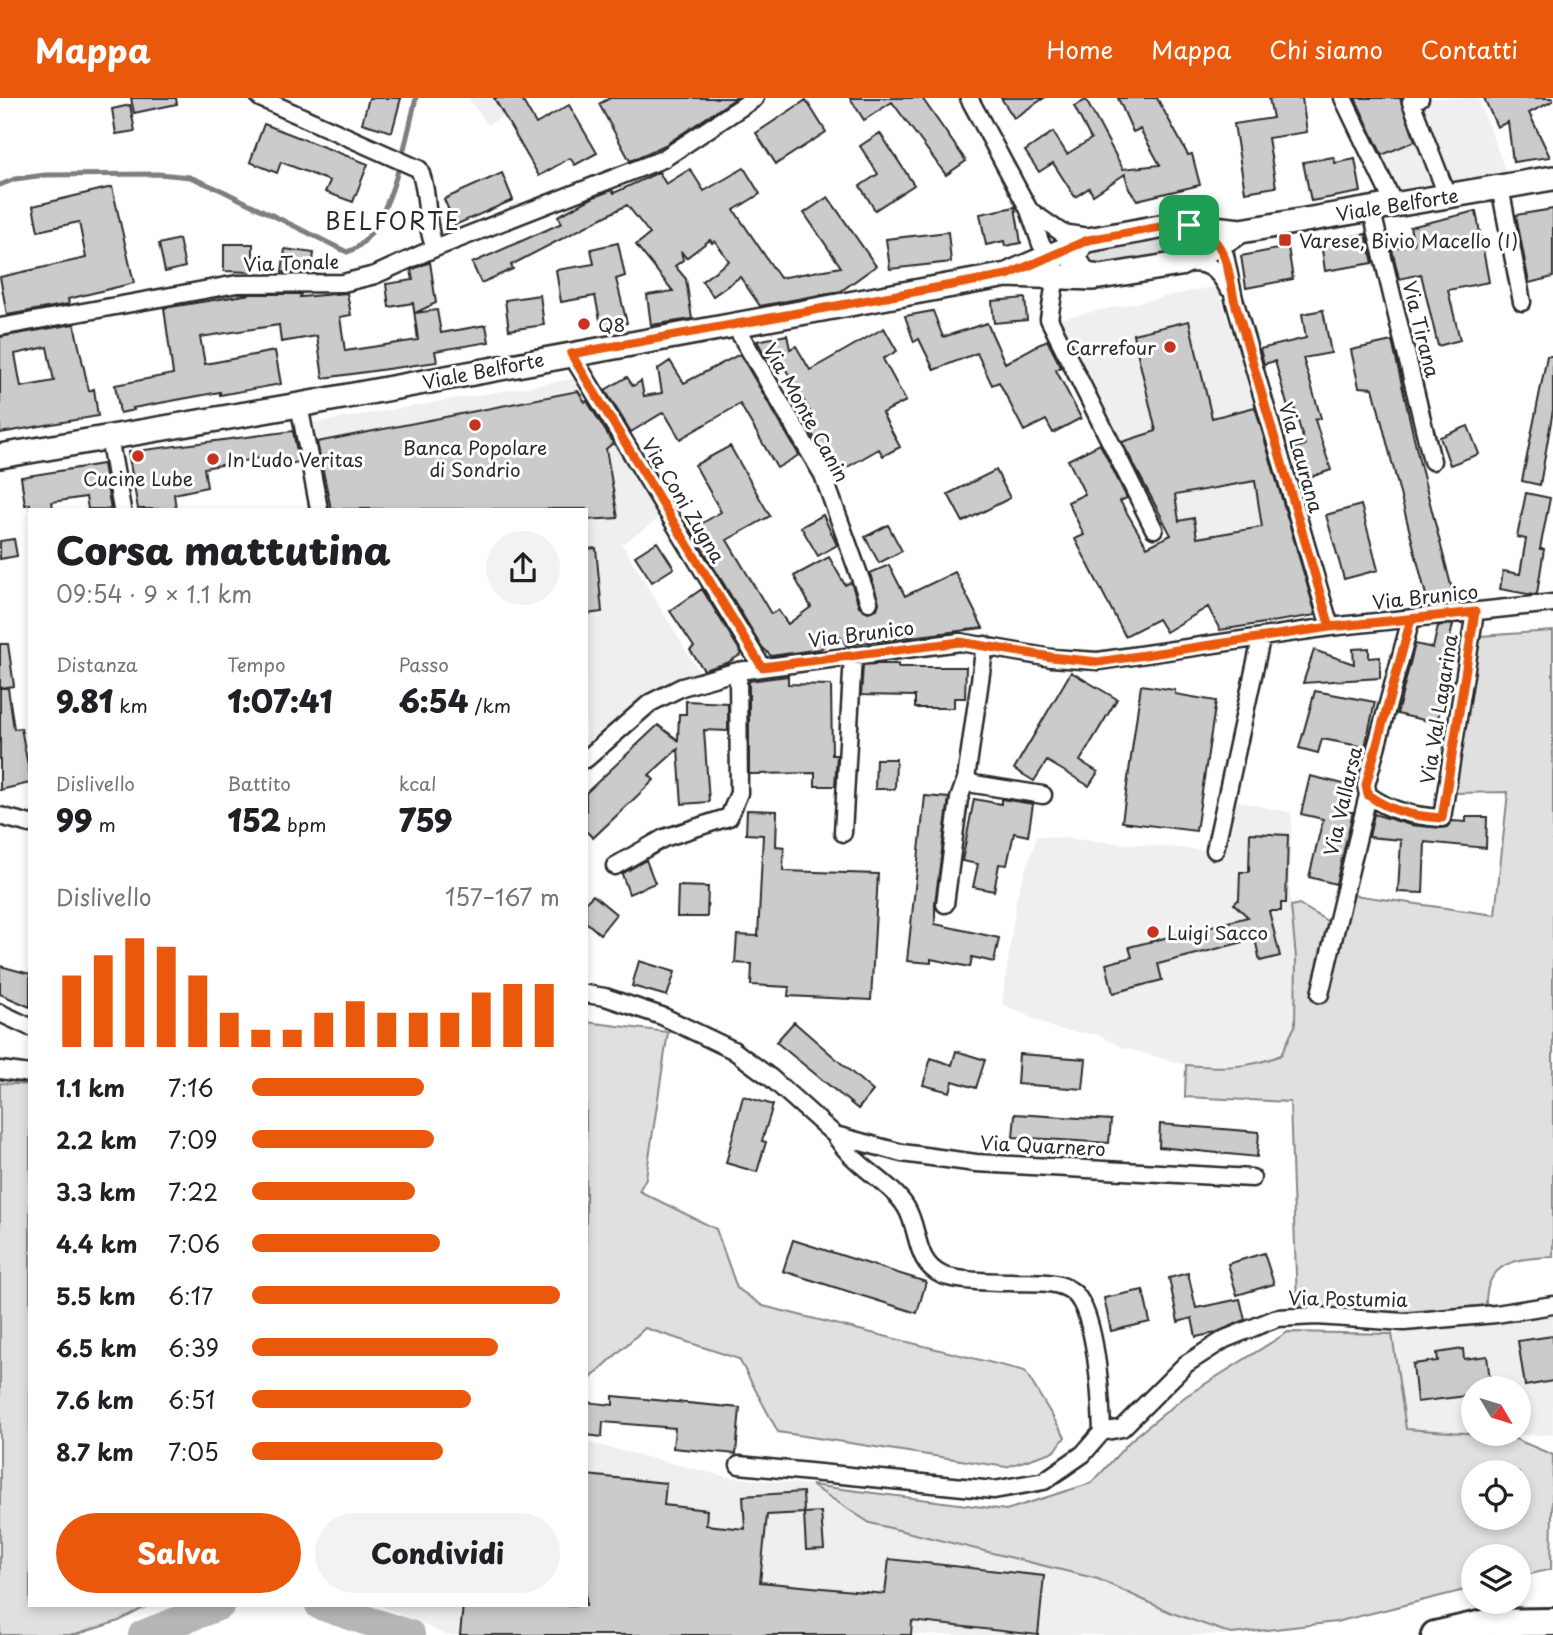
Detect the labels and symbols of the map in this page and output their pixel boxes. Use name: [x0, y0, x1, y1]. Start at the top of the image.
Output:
street label: Viale Belforte: [1334, 181, 1460, 227]
pin: [1159, 195, 1219, 255]
district label: BELFORTE: [325, 203, 461, 238]
place label: Varese, Bivio Macello (I): [1299, 226, 1518, 254]
marker: Varese, Bivio Macello (I): [1277, 232, 1293, 248]
street label: Via Tonale: [243, 246, 339, 278]
street label: Via Tirana: [1396, 278, 1448, 381]
place label: Q8: [598, 310, 625, 338]
marker: Q8: [576, 316, 592, 332]
place label: Carrefour: [1066, 333, 1156, 361]
street label: Via Monte Canin: [757, 337, 857, 487]
marker: Carrefour: [1162, 339, 1178, 355]
street label: Viale Belforte: [420, 344, 546, 396]
street label: Via Laurana: [1273, 398, 1331, 516]
marker: Banca Popolare di Sondrio: [467, 417, 483, 433]
street label: Via Coni Zugna: [636, 432, 733, 568]
place label: Banca Popolare di Sondrio: [403, 433, 547, 483]
place label: In Ludo Veritas: [227, 445, 363, 473]
marker: Cucine Lube: [130, 448, 146, 464]
marker: In Ludo Veritas: [205, 451, 221, 467]
place label: Cucine Lube: [83, 464, 193, 492]
street label: Via Brunico: [1371, 577, 1479, 615]
street label: Via Brunico: [807, 613, 915, 653]
street label: Via Val Lagarina: [1412, 632, 1464, 786]
street label: Via Vallarsa: [1316, 743, 1368, 859]
place label: Luigi Sacco: [1167, 918, 1268, 946]
marker: Luigi Sacco: [1145, 924, 1161, 940]
street label: Via Quarnero: [979, 1128, 1107, 1162]
street label: Via Postumia: [1288, 1283, 1408, 1313]
north arrow: [1461, 1376, 1531, 1446]

